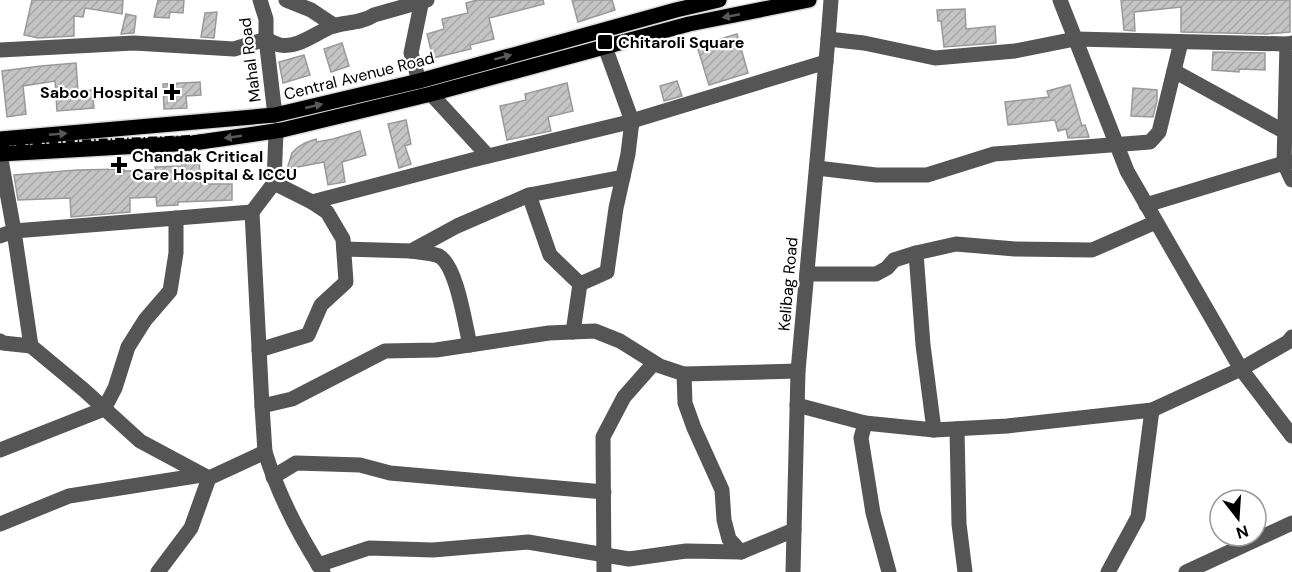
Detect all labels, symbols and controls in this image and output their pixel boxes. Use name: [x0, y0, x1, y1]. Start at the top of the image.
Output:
one-way arrow: [722, 11, 741, 21]
street label: Mahal Road: [234, 16, 266, 104]
place label: Chitaroli Square: [618, 32, 744, 53]
marker: Chitaroli Square: [596, 33, 614, 51]
street label: Central Avenue Road: [282, 47, 436, 105]
one-way arrow: [494, 52, 512, 62]
place label: Saboo Hospital: [40, 82, 158, 103]
marker: Saboo Hospital: [163, 83, 181, 101]
one-way arrow: [305, 100, 324, 110]
one-way arrow: [49, 129, 68, 139]
one-way arrow: [224, 133, 243, 142]
place label: Chandak Critical Care Hospital & ICCU: [132, 146, 297, 185]
marker: Chandak Critical Care Hospital & ICCU: [110, 156, 128, 174]
street label: Kelibag Road: [773, 236, 803, 332]
north arrow: [1208, 488, 1268, 548]
text: N: [1234, 520, 1251, 544]

